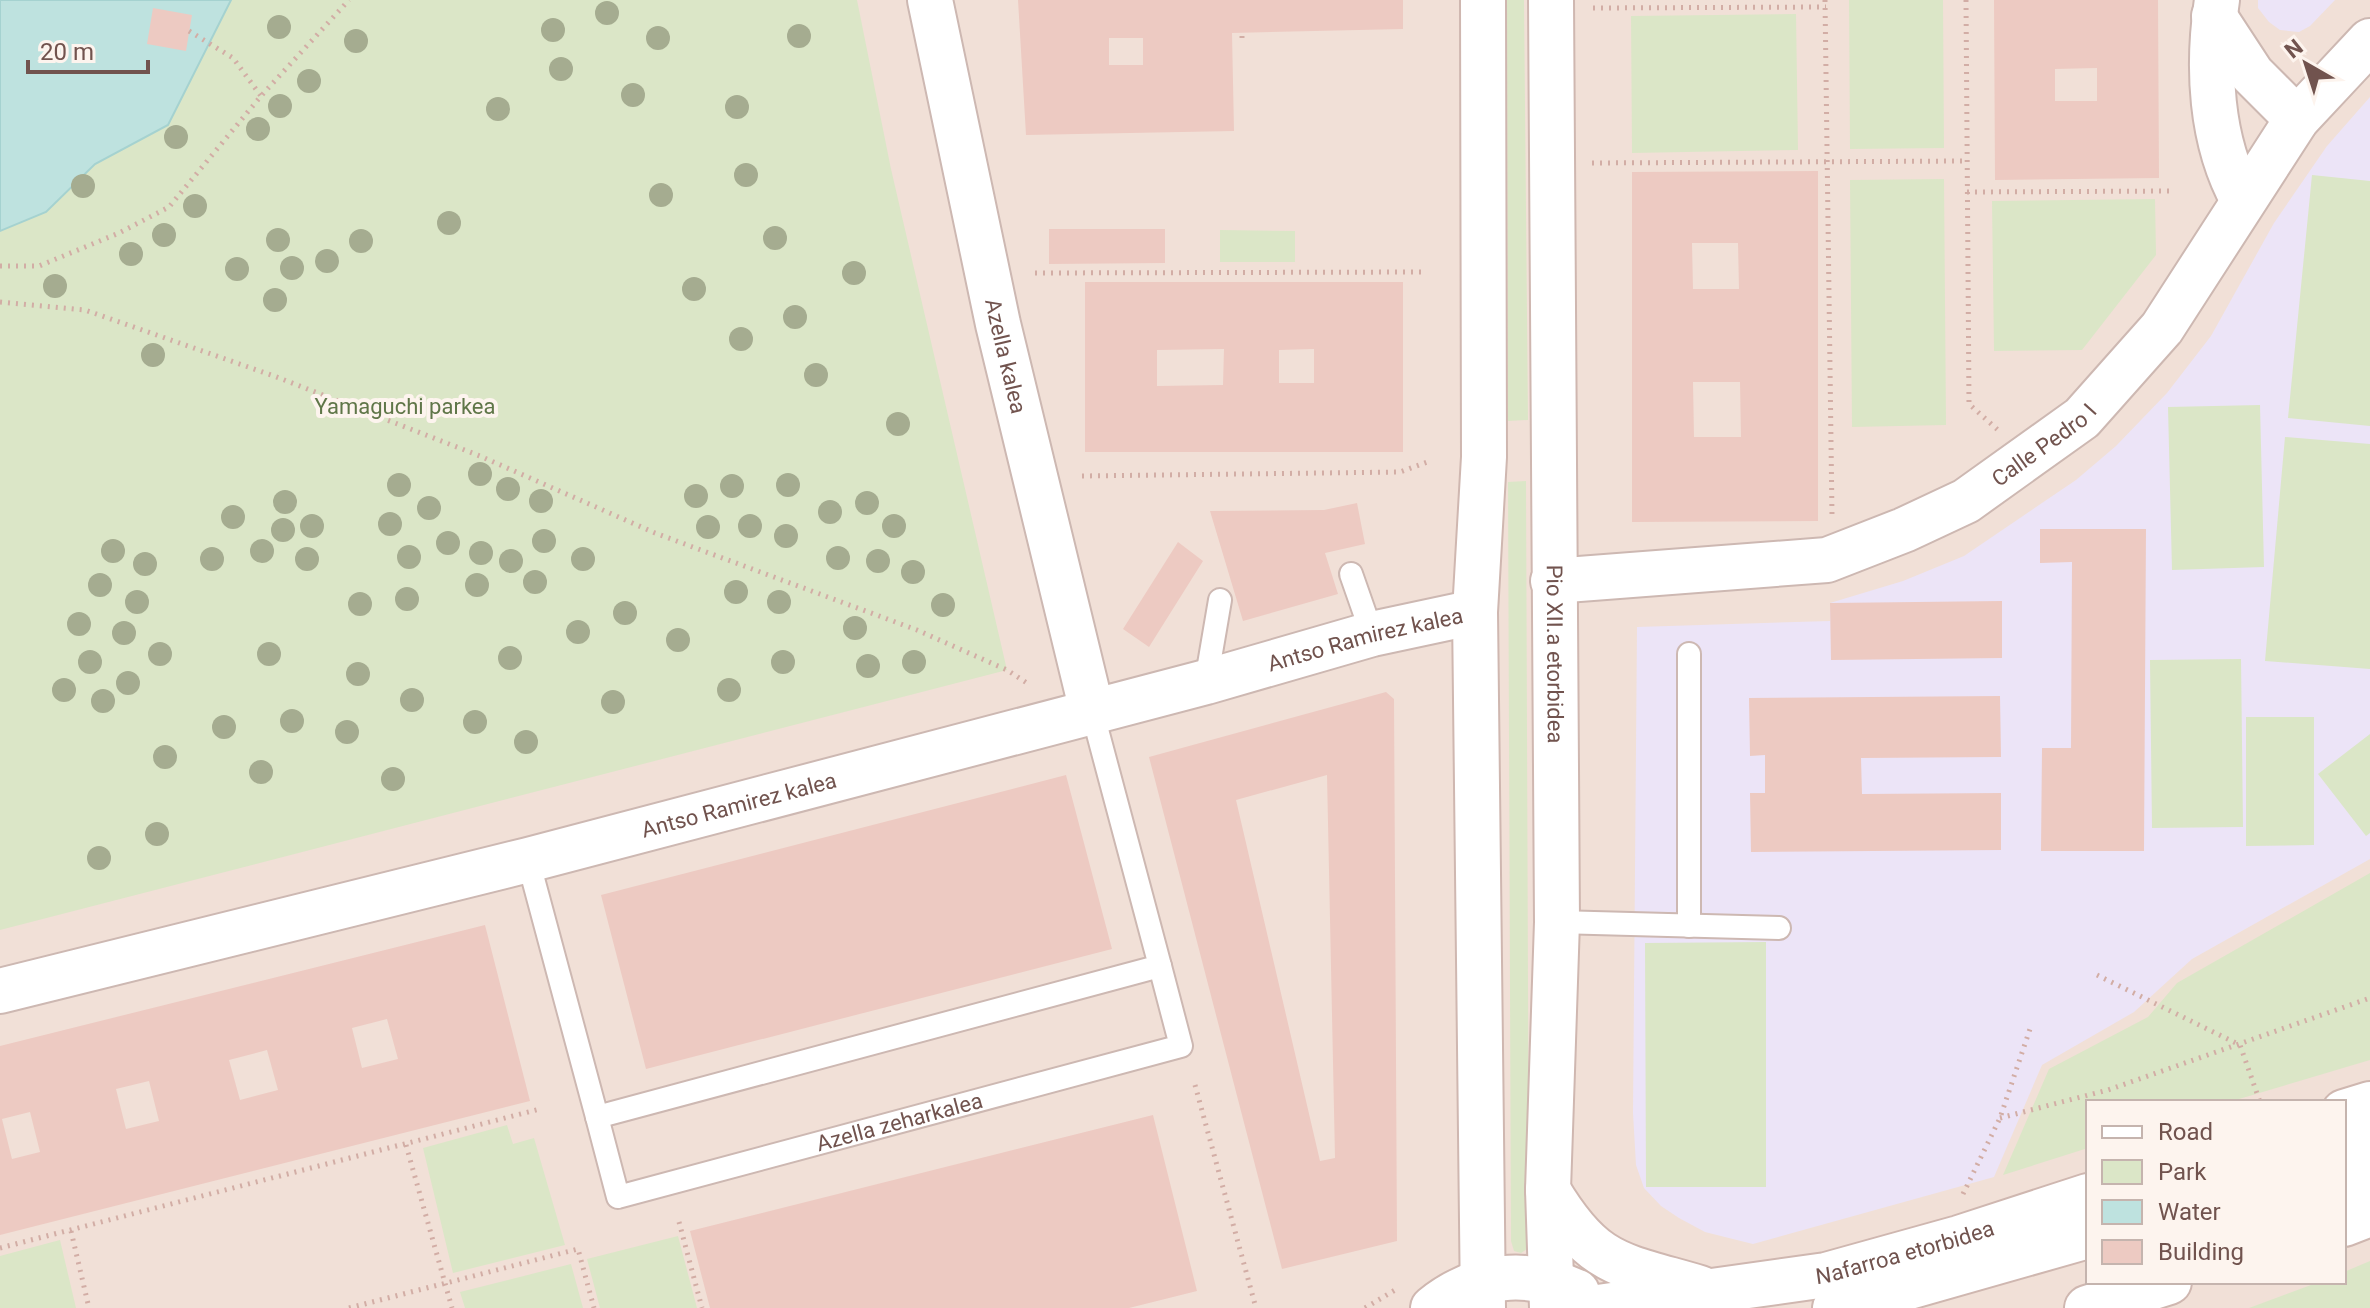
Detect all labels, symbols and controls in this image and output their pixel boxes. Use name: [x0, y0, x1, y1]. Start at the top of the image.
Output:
scale bar: [28, 24, 148, 74]
north arrow: [2266, 24, 2346, 104]
text: N: [2280, 34, 2308, 63]
text: 20 m: [40, 38, 94, 66]
street label: Azella kalea: [980, 296, 1032, 416]
park label: Yamaguchi parkea: [315, 394, 495, 419]
street label: Calle Pedro I: [1987, 398, 2101, 491]
street label: Pio XII.a etorbidea: [1542, 565, 1568, 743]
street label: Antso Ramirez kalea: [1265, 602, 1465, 676]
street label: Antso Ramirez kalea: [639, 767, 839, 842]
street label: Azella zeharkalea: [813, 1087, 985, 1156]
legend: [2086, 1100, 2346, 1284]
text: Road: [2158, 1118, 2213, 1146]
text: Park: [2158, 1158, 2207, 1186]
text: Water: [2158, 1198, 2221, 1226]
street label: Nafarroa etorbidea: [1814, 1215, 1997, 1289]
text: Building: [2158, 1238, 2244, 1266]

